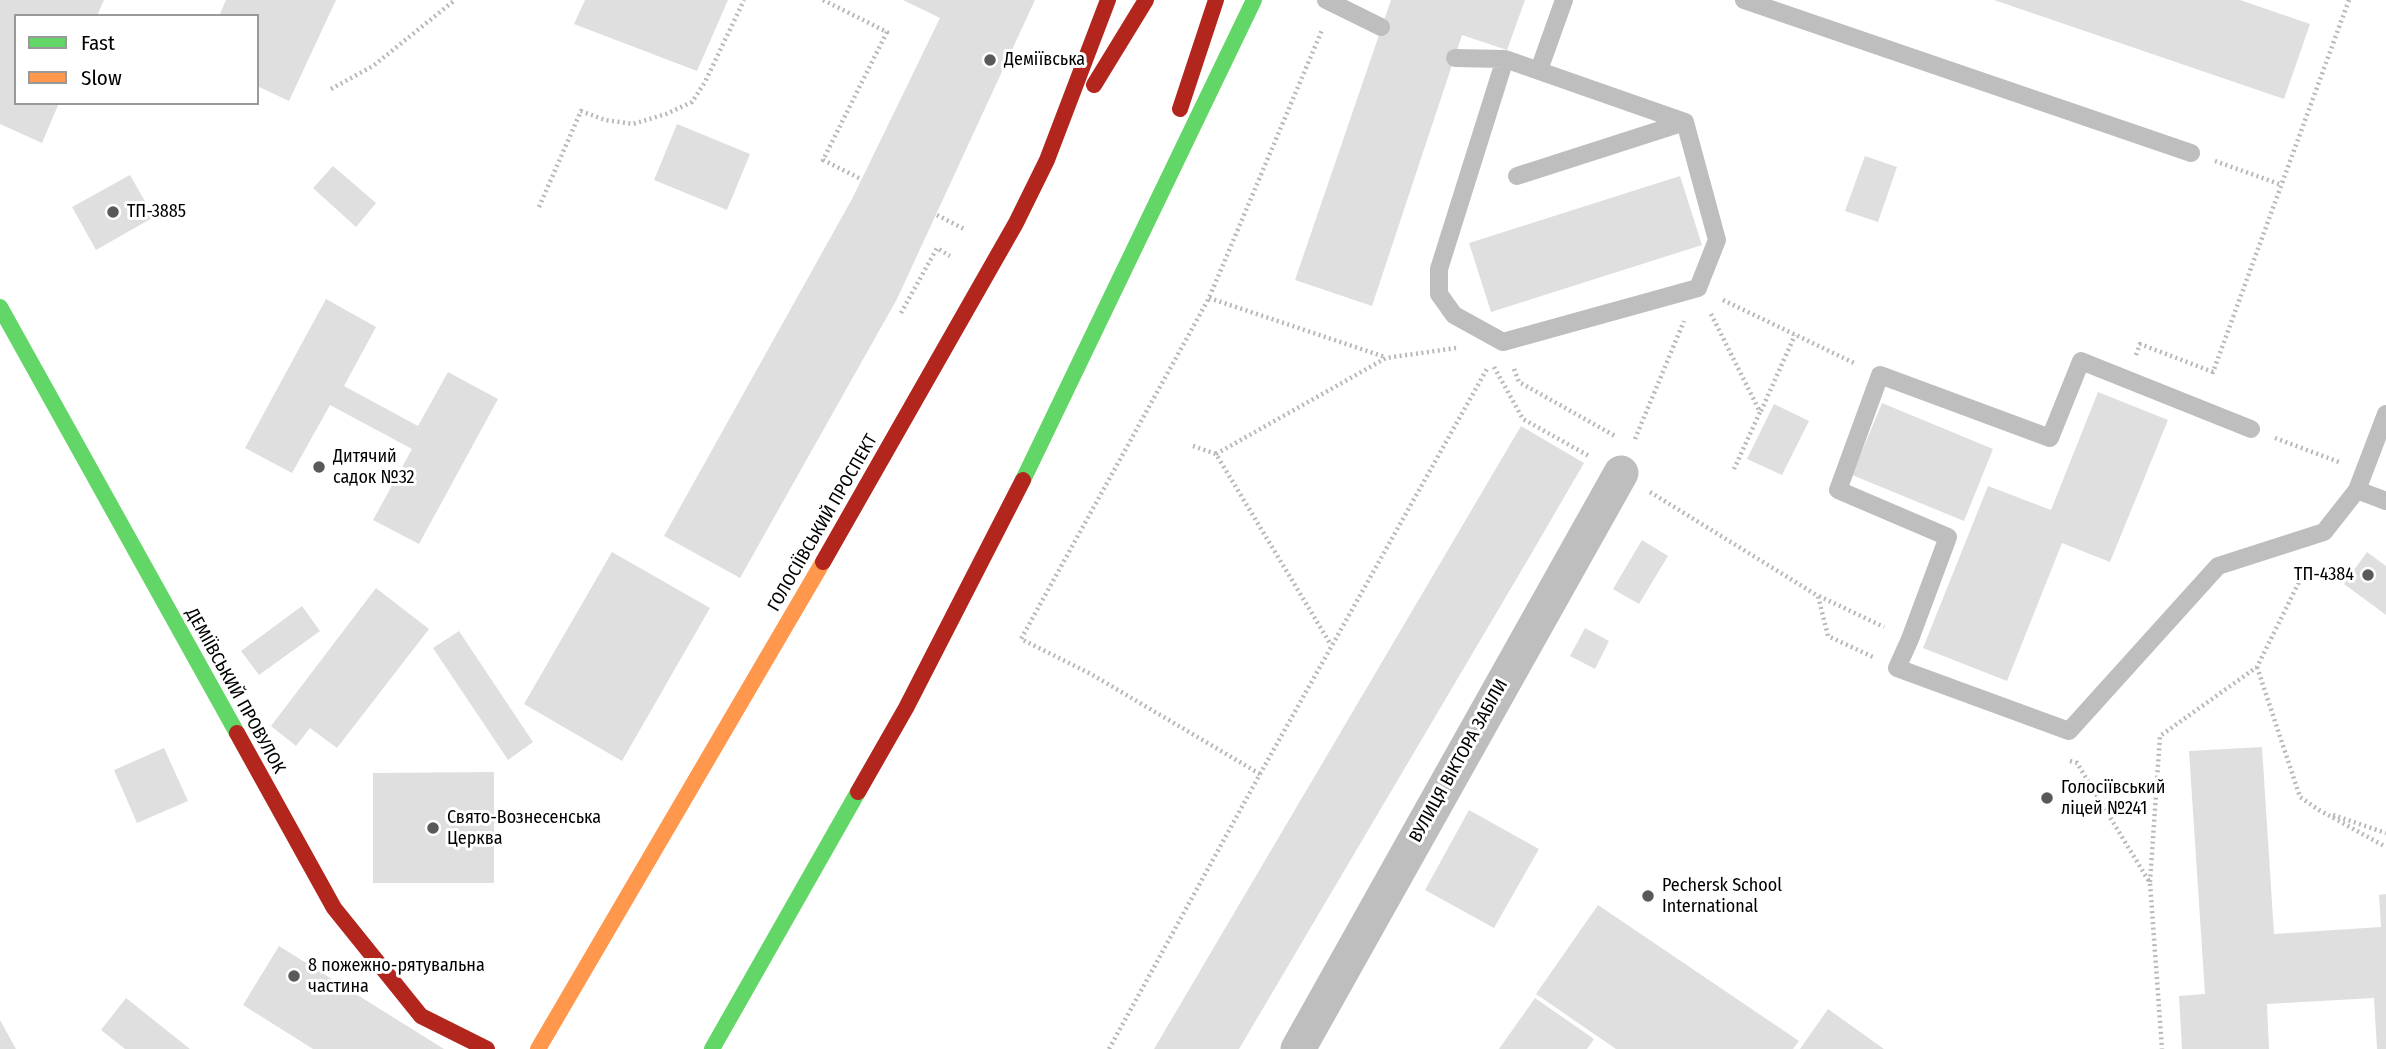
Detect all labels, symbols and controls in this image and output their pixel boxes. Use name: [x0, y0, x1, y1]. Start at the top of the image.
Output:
legend: [14, 14, 259, 105]
text: Fast: [81, 30, 115, 56]
place label: Деміївська: [1004, 49, 1085, 71]
marker: Деміївська: [982, 52, 998, 68]
text: Slow: [81, 65, 122, 91]
place label: ТП-3885: [127, 201, 186, 223]
marker: ТП-3885: [105, 204, 121, 220]
street label: ГОЛОСІЇВСЬКИЙ ПРОСПЕКТ: [763, 431, 883, 615]
place label: Дитячий садок №32: [333, 446, 415, 489]
marker: Дитячий садок №32: [311, 459, 327, 475]
place label: ТП-4384: [2294, 564, 2354, 586]
marker: ТП-4384: [2360, 567, 2376, 583]
street label: ДЕМІЇВСЬКИЙ ПРОВУЛОК: [181, 605, 289, 777]
street label: ВУЛИЦЯ ВІКТОРА ЗАБІЛИ: [1405, 676, 1513, 846]
place label: Голосіївський ліцей №241: [2061, 777, 2165, 820]
marker: Голосіївський ліцей №241: [2039, 790, 2055, 806]
place label: Свято-Вознесенська Церква: [447, 807, 601, 850]
marker: Свято-Вознесенська Церква: [425, 820, 441, 836]
place label: Pechersk School International: [1662, 875, 1782, 917]
marker: Pechersk School International: [1640, 888, 1656, 904]
place label: 8 пожежно-рятувальна частина: [308, 955, 485, 998]
marker: 8 пожежно-рятувальна частина: [286, 968, 302, 984]

